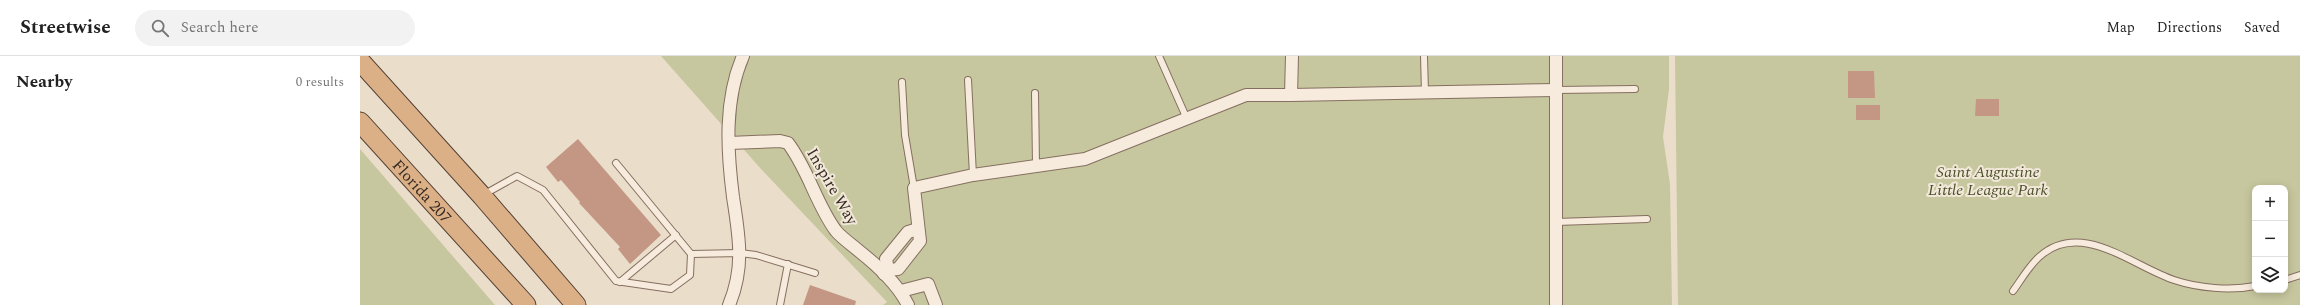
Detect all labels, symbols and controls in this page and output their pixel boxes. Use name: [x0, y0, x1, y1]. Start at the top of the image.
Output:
search box: [135, 10, 415, 46]
text: Streetwise: [20, 13, 111, 42]
text: Search here: [181, 16, 259, 39]
icon: search: [149, 17, 171, 39]
text: Map: [2107, 17, 2135, 38]
text: Directions: [2157, 17, 2222, 38]
text: Saved: [2244, 17, 2280, 38]
text: Nearby: [16, 69, 72, 95]
text: 0 results: [296, 72, 344, 92]
street label: Inspire Way: [800, 143, 865, 231]
street label: Florida 207: [386, 154, 457, 229]
park label: Saint Augustine Little League Park: [1928, 160, 2048, 202]
map controls: [2252, 185, 2288, 293]
button: +: [2252, 185, 2288, 221]
button: −: [2252, 221, 2288, 257]
button: layers: [2252, 257, 2288, 293]

